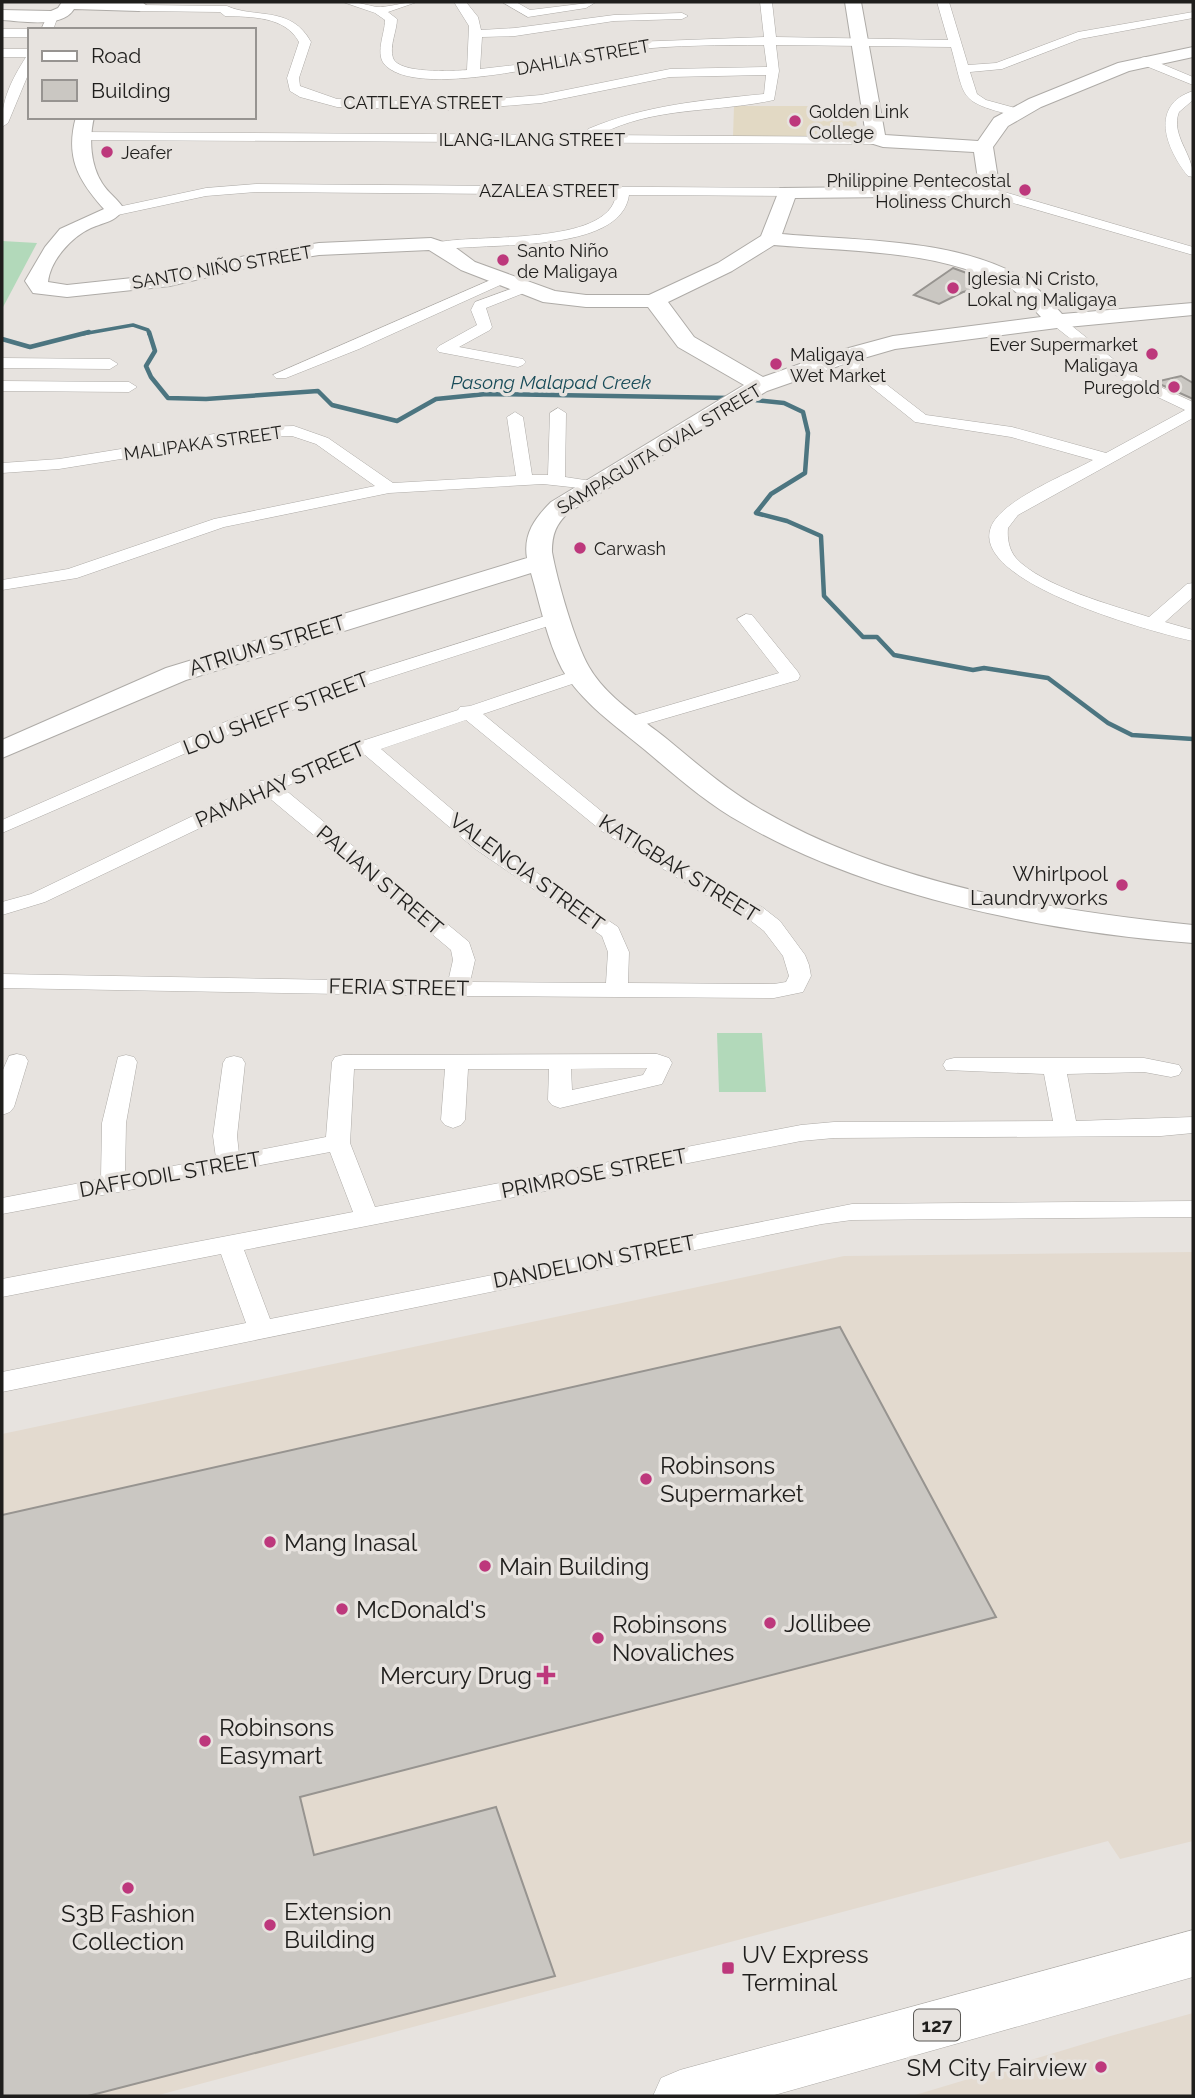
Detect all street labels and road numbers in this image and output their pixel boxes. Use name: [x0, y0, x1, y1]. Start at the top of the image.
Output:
street label: DAHLIA STREET: [514, 35, 652, 79]
street label: CATTLEYA STREET: [343, 92, 503, 113]
street label: ILANG-ILANG STREET: [439, 129, 625, 150]
street label: AZALEA STREET: [479, 180, 619, 201]
street label: SANTO NIÑO STREET: [130, 241, 314, 293]
street label: SAMPAGUITA OVAL STREET: [553, 379, 765, 519]
street label: MALIPAKA STREET: [122, 421, 284, 465]
street label: ATRIUM STREET: [186, 609, 348, 681]
street label: LOU SHEFF STREET: [180, 666, 373, 760]
street label: PAMAHAY STREET: [191, 735, 369, 833]
street label: VALENCIA STREET: [445, 808, 609, 936]
street label: KATIGBAK STREET: [595, 809, 764, 927]
street label: PALIAN STREET: [312, 820, 448, 940]
street label: FERIA STREET: [328, 973, 470, 1001]
street label: PRIMROSE STREET: [499, 1143, 689, 1203]
street label: DAFFODIL STREET: [77, 1146, 263, 1202]
street label: DANDELION STREET: [491, 1229, 697, 1293]
road number: 127: [914, 2010, 960, 2040]

